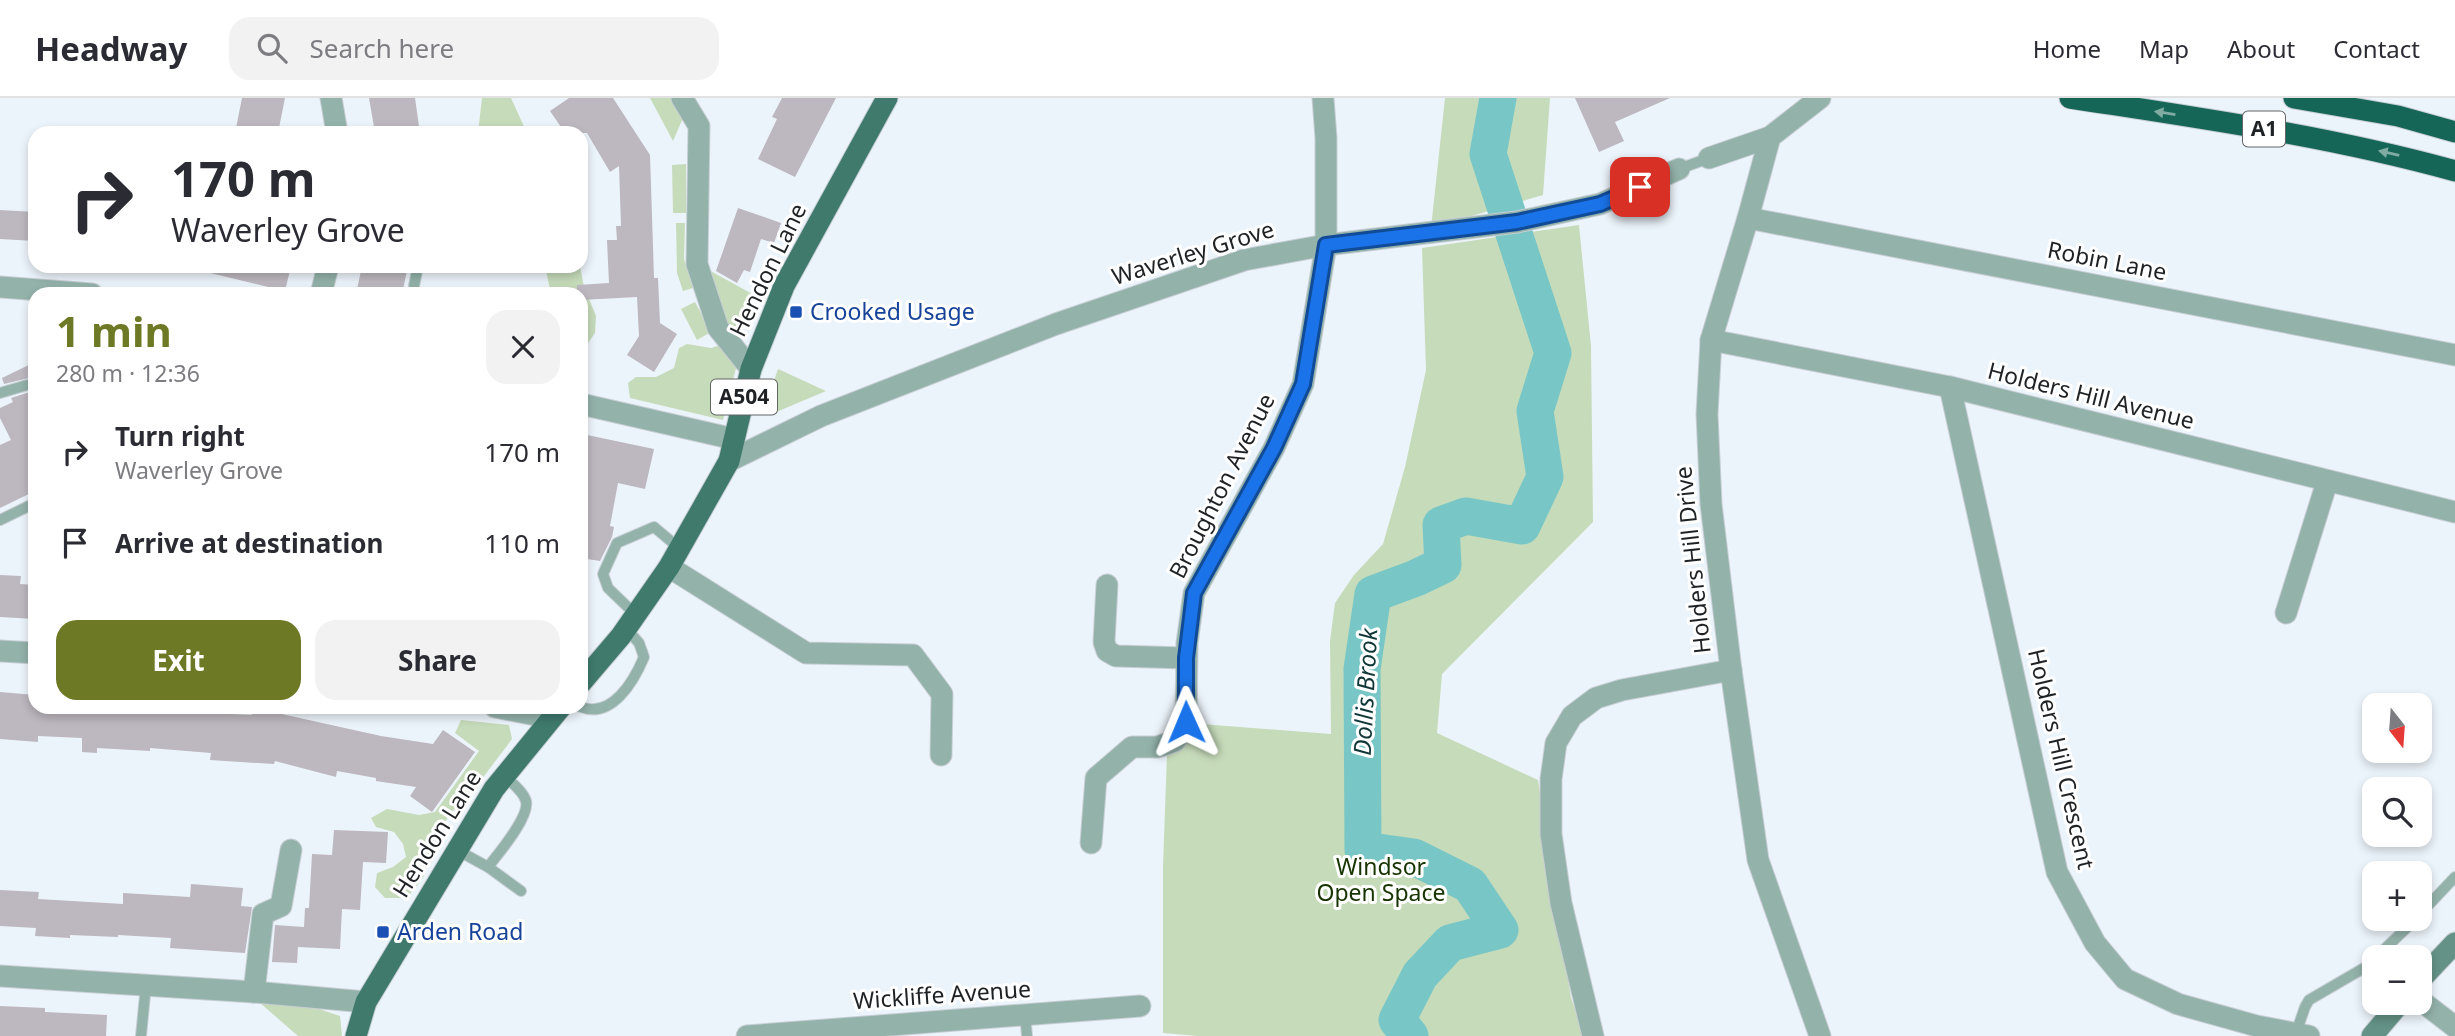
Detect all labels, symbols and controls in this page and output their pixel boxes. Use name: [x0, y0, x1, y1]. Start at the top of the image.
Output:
search box: [229, 17, 719, 80]
text: Headway: [35, 26, 187, 71]
icon: search: [253, 29, 291, 67]
text: Search here: [309, 30, 454, 66]
text: Home: [2033, 32, 2101, 65]
text: Map: [2139, 32, 2189, 65]
text: About: [2227, 32, 2295, 65]
text: Contact: [2333, 32, 2420, 65]
one-way arrow: [2154, 107, 2176, 118]
road number: A1: [2243, 112, 2285, 146]
text: 170 m: [171, 145, 316, 211]
one-way arrow: [2378, 148, 2400, 159]
icon: right: [56, 154, 147, 245]
pin: [1610, 157, 1670, 217]
icon: arrive: [1621, 168, 1659, 206]
street label: Hendon Lane: [721, 198, 813, 342]
text: Waverley Grove: [171, 208, 405, 251]
street label: Waverley Grove: [1108, 212, 1278, 292]
street label: Robin Lane: [2045, 233, 2169, 287]
place label: Crooked Usage: [810, 295, 975, 327]
text: 1 min: [56, 302, 172, 359]
marker: Crooked Usage: [788, 304, 804, 320]
button: close: [486, 310, 560, 384]
street label: Holders Hill Avenue: [1984, 354, 2198, 436]
text: 280 m · 12:36: [56, 357, 200, 389]
road number: A504: [711, 380, 777, 414]
street label: Broughton Avenue: [1161, 388, 1282, 584]
text: Turn right: [115, 418, 245, 454]
icon: right: [56, 433, 94, 471]
text: 170 m: [484, 434, 560, 470]
text: Waverley Grove: [115, 454, 283, 486]
street label: Holders Hill Drive: [1666, 465, 1718, 655]
icon: arrive: [56, 524, 94, 562]
text: Arrive at destination: [115, 525, 384, 561]
text: 110 m: [484, 525, 560, 561]
button: Exit: [56, 620, 301, 700]
button: Share: [315, 620, 560, 700]
water label: Dollis Brook: [1345, 626, 1384, 756]
street label: Holders Hill Crescent: [2021, 645, 2103, 872]
position arrow: [1149, 685, 1223, 759]
north arrow: [2362, 693, 2432, 763]
map controls: [2362, 693, 2432, 1015]
street label: Hendon Lane: [384, 764, 488, 903]
button: search: [2362, 777, 2432, 847]
park label: Windsor Open Space: [1317, 850, 1445, 908]
button: +: [2362, 861, 2432, 931]
place label: Arden Road: [397, 915, 523, 947]
marker: Arden Road: [375, 924, 391, 940]
button: −: [2362, 945, 2432, 1015]
street label: Wickliffe Avenue: [852, 972, 1032, 1016]

